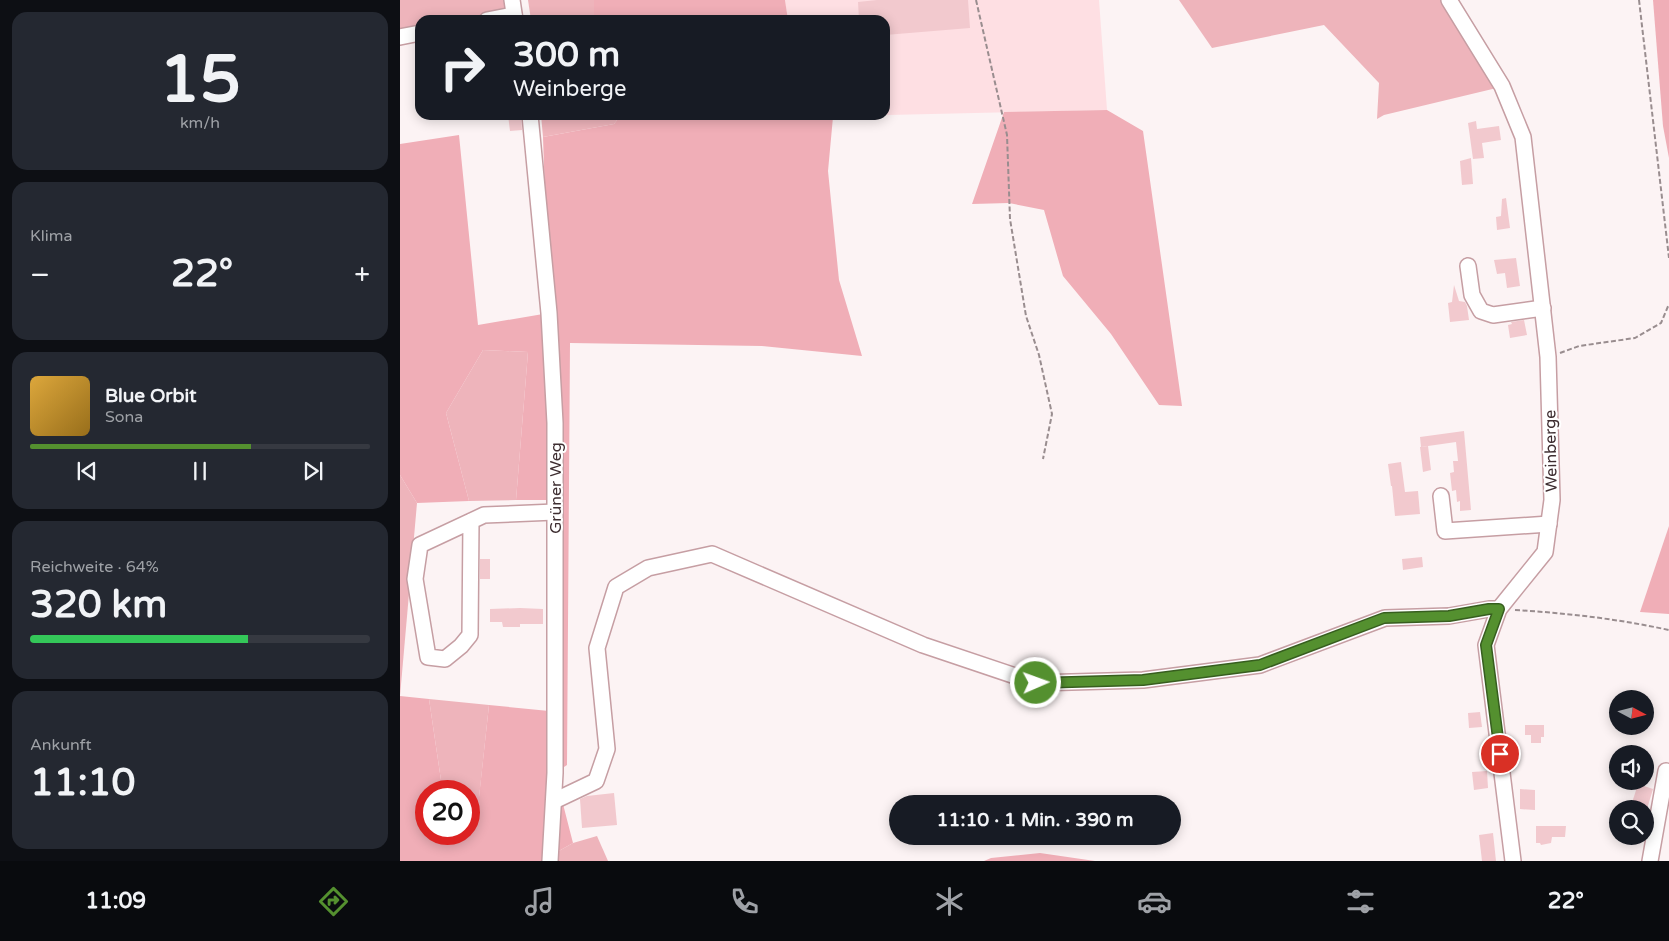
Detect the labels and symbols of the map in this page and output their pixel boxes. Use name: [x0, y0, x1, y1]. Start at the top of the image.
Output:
street label: Weinberge: [1540, 410, 1562, 492]
street label: Grüner Weg: [546, 442, 566, 534]
position arrow: [1009, 656, 1061, 708]
north arrow: [1609, 690, 1654, 735]
pin: [1479, 733, 1521, 775]
speed limit sign: 20: [415, 780, 480, 845]

